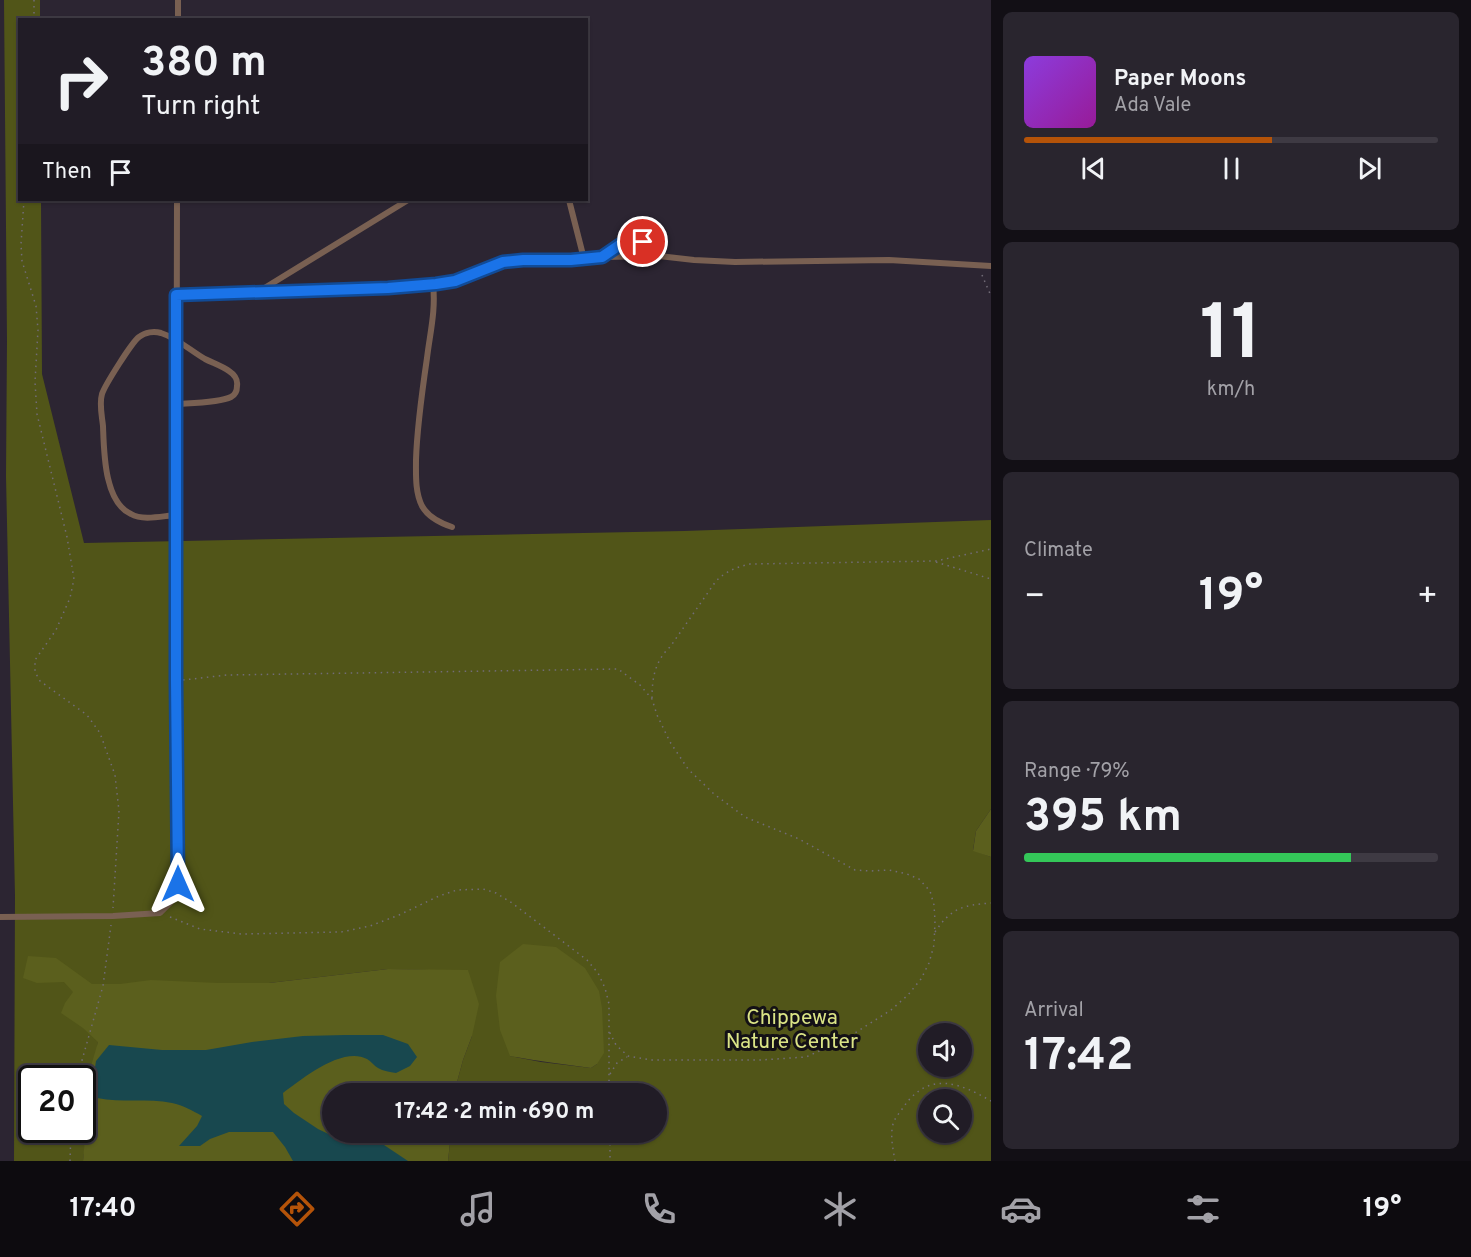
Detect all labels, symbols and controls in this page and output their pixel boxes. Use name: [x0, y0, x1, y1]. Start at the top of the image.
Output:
text: 380 m: [141, 38, 267, 91]
icon: right: [42, 42, 120, 120]
text: Paper Moons: [1114, 66, 1246, 93]
text: Turn right: [141, 90, 260, 124]
text: Ada Vale: [1114, 93, 1191, 119]
icon: previous: [1077, 152, 1110, 185]
icon: pause: [1215, 152, 1248, 185]
icon: next: [1353, 152, 1386, 185]
icon: arrive: [104, 156, 137, 189]
text: Then: [42, 159, 92, 186]
pin: [617, 216, 668, 267]
icon: arrive: [626, 225, 659, 258]
text: 11: [1200, 288, 1262, 387]
text: km/h: [1207, 377, 1255, 403]
text: Climate: [1024, 538, 1093, 564]
text: 19°: [1199, 569, 1263, 626]
text: −: [1024, 577, 1045, 619]
text: +: [1417, 577, 1438, 619]
text: Range · 79%: [1024, 759, 1130, 785]
text: 395 km: [1024, 790, 1182, 847]
position arrow: [146, 852, 210, 916]
text: Arrival: [1024, 998, 1084, 1024]
park label: Chippewa Nature Center: [726, 1005, 858, 1056]
map controls: [918, 1023, 972, 1143]
button: sound: [918, 1023, 972, 1077]
text: 17:42: [1024, 1029, 1134, 1086]
speed limit sign: 20: [18, 1065, 96, 1143]
button: search: [918, 1089, 972, 1143]
text: 17:42 · 2 min · 690 m: [395, 1099, 594, 1126]
icon: directions: [276, 1188, 318, 1230]
icon: music: [457, 1188, 499, 1230]
icon: phone: [638, 1188, 680, 1230]
icon: climate: [819, 1188, 861, 1230]
icon: car: [1000, 1188, 1042, 1230]
icon: filters: [1182, 1188, 1224, 1230]
text: 17:40: [70, 1192, 137, 1226]
text: 19°: [1363, 1192, 1401, 1226]

